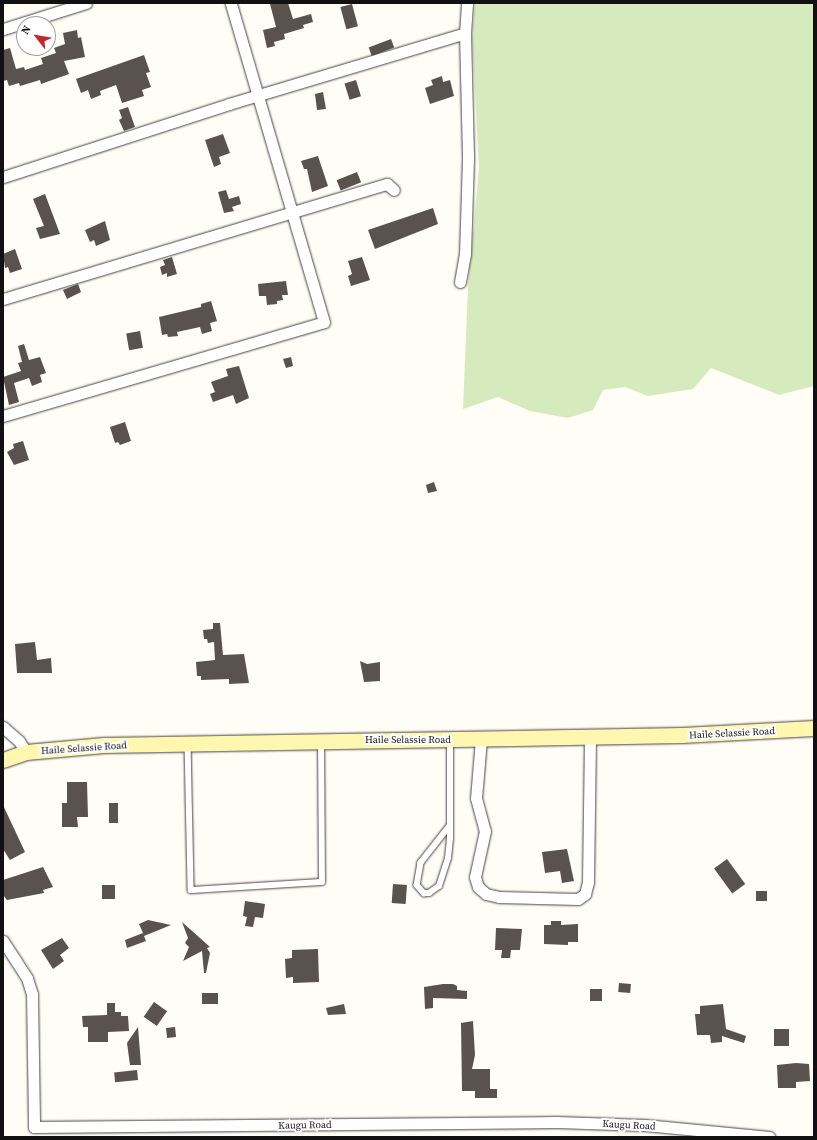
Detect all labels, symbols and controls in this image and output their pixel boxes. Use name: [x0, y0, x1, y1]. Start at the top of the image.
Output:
north arrow: [16, 16, 56, 56]
text: N: [18, 23, 35, 37]
street label: Haile Selassie Road: [689, 725, 775, 741]
street label: Haile Selassie Road: [365, 734, 451, 746]
street label: Haile Selassie Road: [41, 739, 127, 757]
street label: Kaugu Road: [602, 1118, 656, 1132]
street label: Kaugu Road: [278, 1119, 332, 1131]

